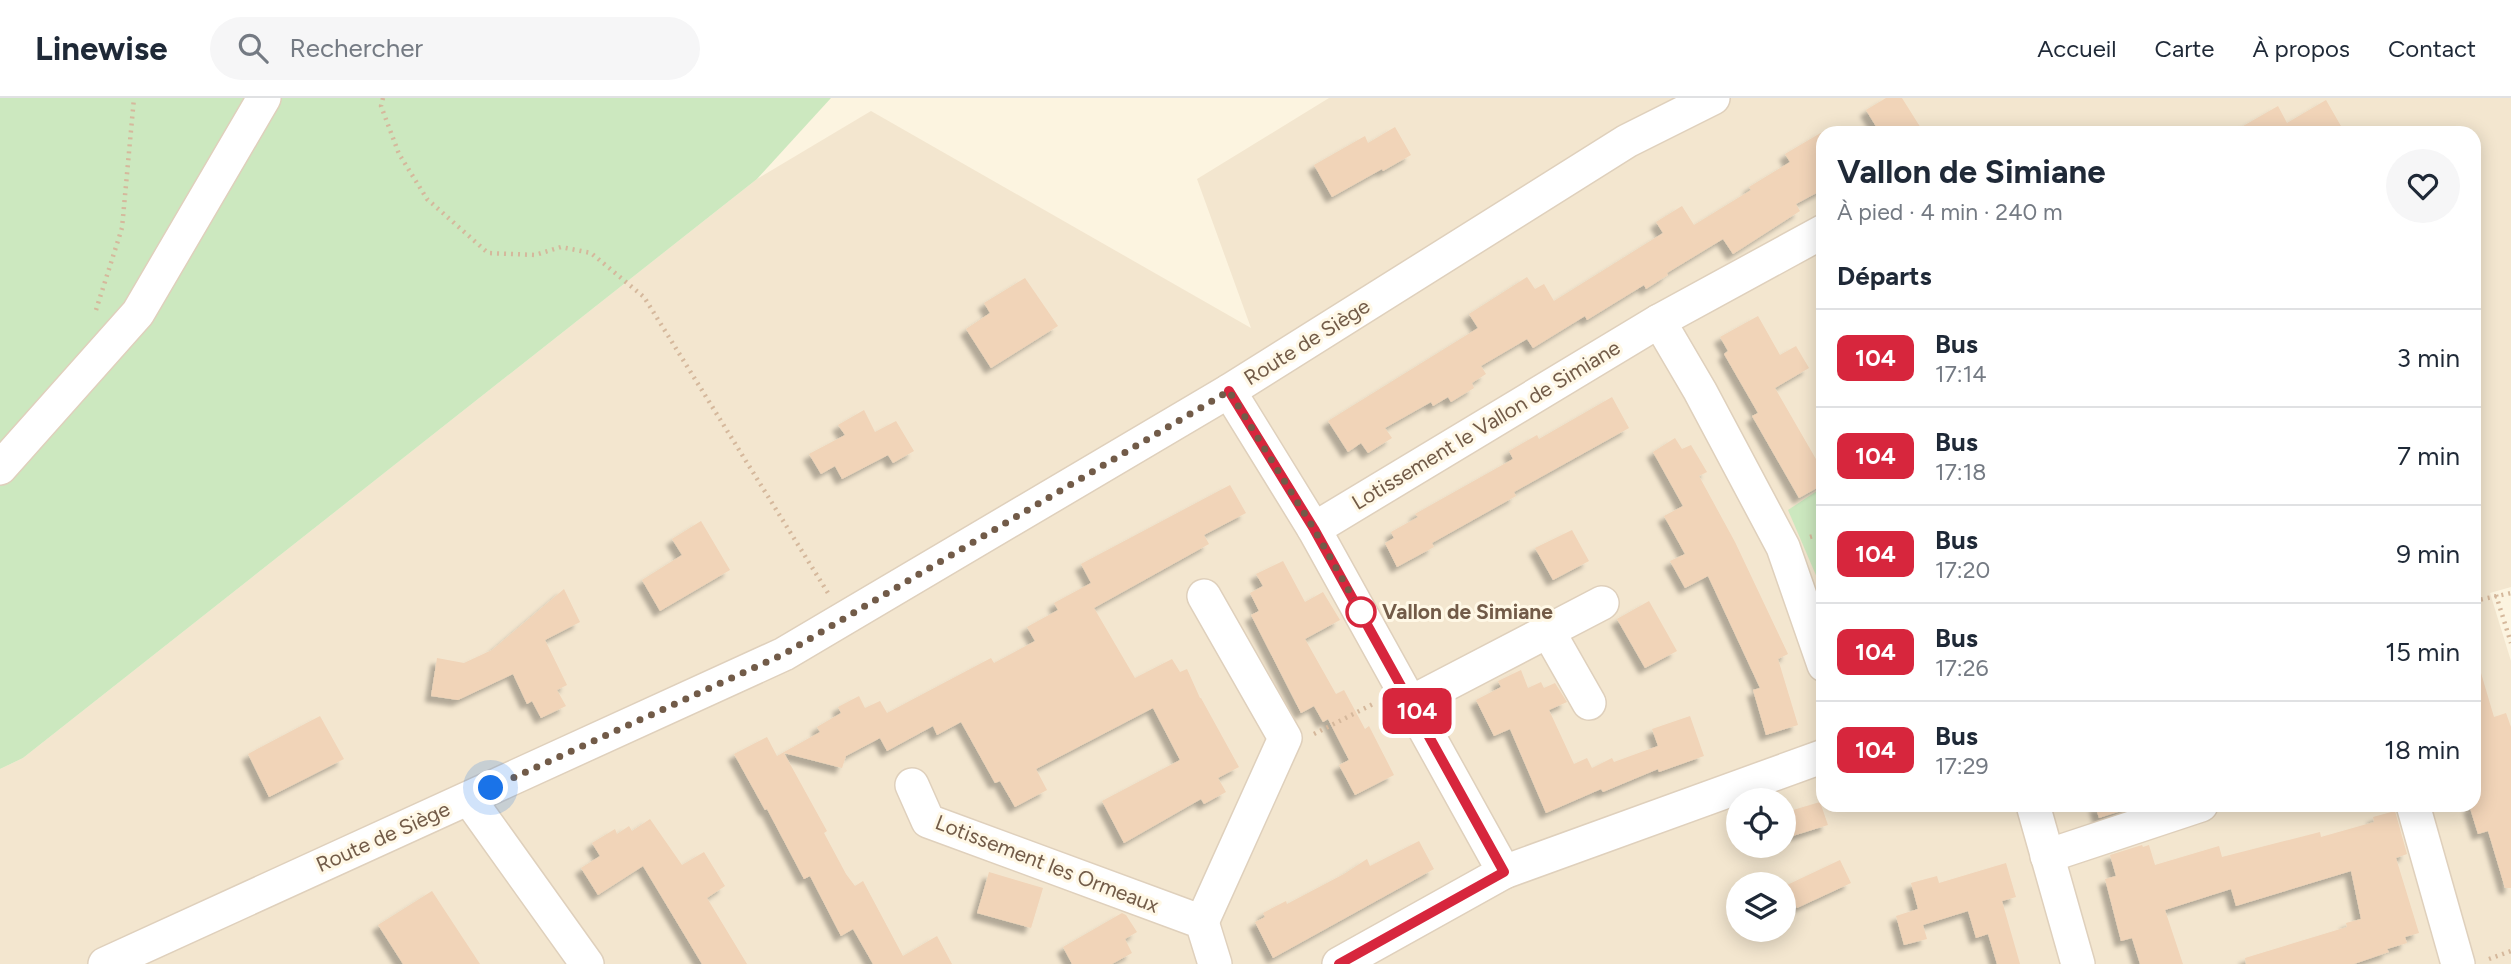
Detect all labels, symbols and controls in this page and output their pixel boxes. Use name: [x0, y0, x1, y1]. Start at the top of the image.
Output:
search box: [210, 17, 700, 80]
text: Linewise: [35, 29, 168, 68]
icon: search: [234, 29, 272, 67]
text: Rechercher: [290, 32, 423, 64]
text: Accueil: [2037, 34, 2117, 63]
text: Carte: [2155, 34, 2214, 63]
text: À propos: [2252, 34, 2350, 63]
text: Contact: [2388, 34, 2476, 63]
button: heart: [2386, 149, 2460, 223]
text: Vallon de Simiane: [1837, 152, 2106, 191]
text: À pied · 4 min · 240 m: [1837, 198, 2062, 226]
text: Départs: [1837, 260, 1932, 292]
street label: Route de Siège: [1239, 293, 1374, 390]
text: Bus: [1935, 328, 1978, 360]
street label: Lotissement le Vallon de Simiane: [1347, 334, 1624, 515]
text: 3 min: [2397, 342, 2460, 374]
text: 104: [1855, 343, 1896, 372]
text: 17:14: [1935, 360, 1986, 388]
text: Bus: [1935, 426, 1978, 458]
text: 7 min: [2397, 440, 2460, 472]
text: 104: [1855, 441, 1896, 470]
text: 17:18: [1935, 458, 1986, 486]
text: Bus: [1935, 524, 1978, 556]
text: 9 min: [2396, 538, 2460, 570]
text: 104: [1855, 539, 1896, 568]
text: 17:20: [1935, 556, 1990, 584]
marker: Vallon de Simiane: [1346, 597, 1376, 627]
place label: Vallon de Simiane: [1382, 599, 1553, 624]
text: Bus: [1935, 622, 1978, 654]
text: 15 min: [2385, 636, 2460, 668]
text: 104: [1855, 637, 1896, 666]
text: 17:26: [1935, 654, 1989, 682]
line badge: 104: [1377, 688, 1457, 734]
text: 104: [1397, 696, 1437, 725]
text: Bus: [1935, 720, 1978, 752]
text: 18 min: [2384, 734, 2460, 766]
text: 104: [1855, 735, 1896, 764]
text: 17:29: [1935, 752, 1989, 780]
your location: [473, 770, 508, 805]
map controls: [1726, 788, 1796, 942]
button: locate: [1726, 788, 1796, 858]
street label: Route de Siège: [312, 796, 453, 877]
street label: Lotissement les Ormeaux: [932, 809, 1162, 918]
button: layers: [1726, 872, 1796, 942]

